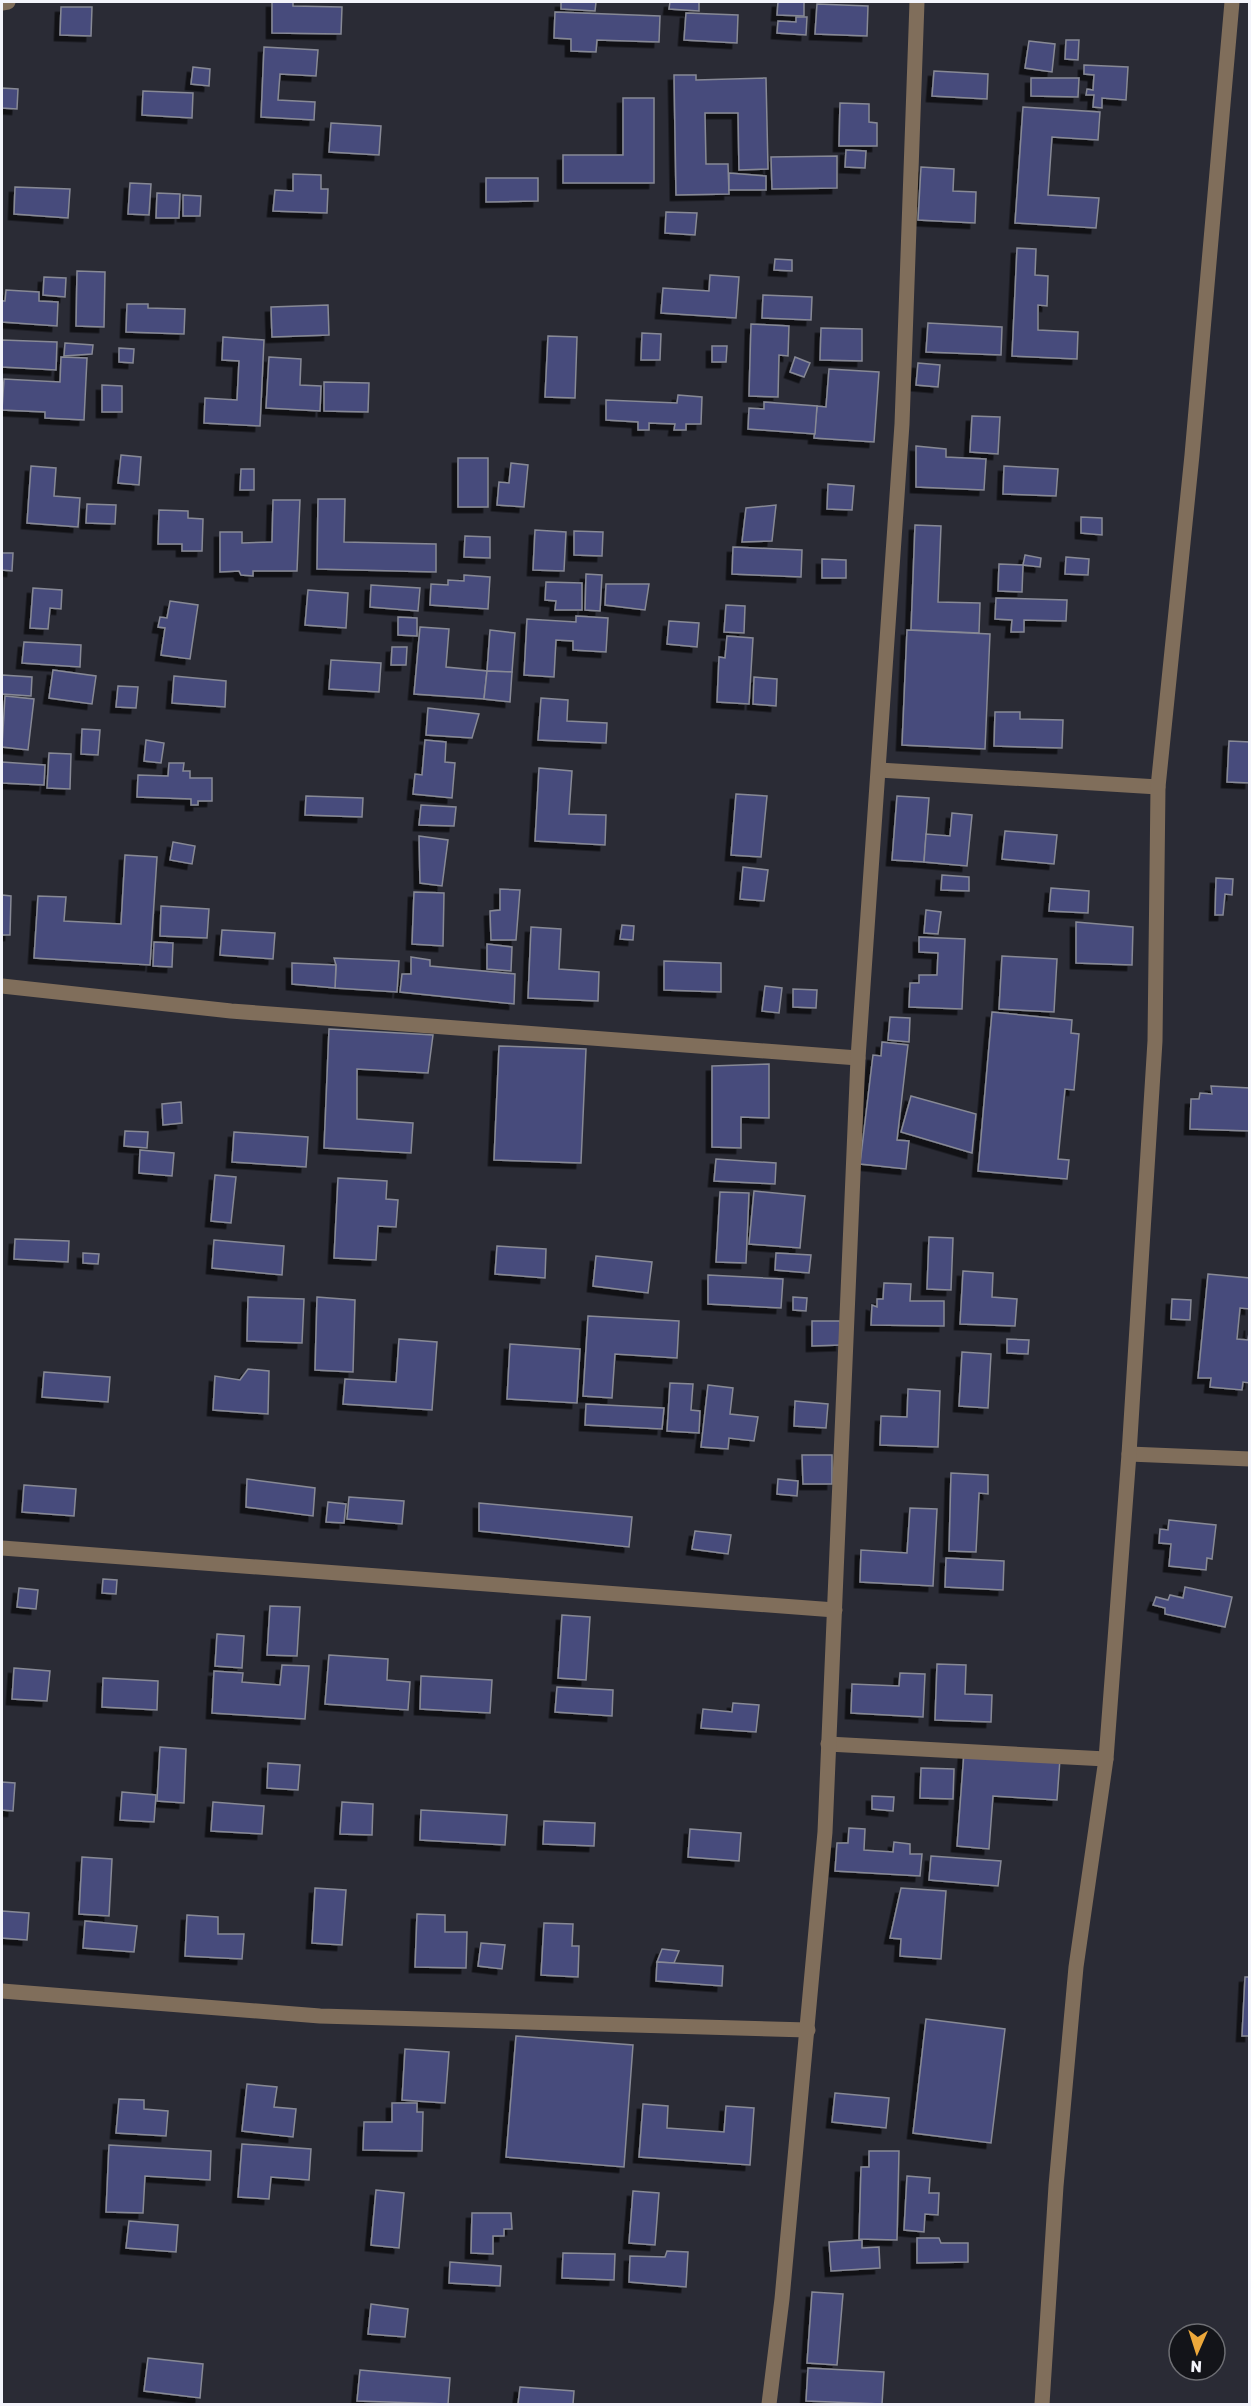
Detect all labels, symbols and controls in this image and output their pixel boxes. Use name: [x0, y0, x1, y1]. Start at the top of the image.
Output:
north arrow: [1167, 2322, 1227, 2382]
text: N: [1190, 2357, 1202, 2376]

